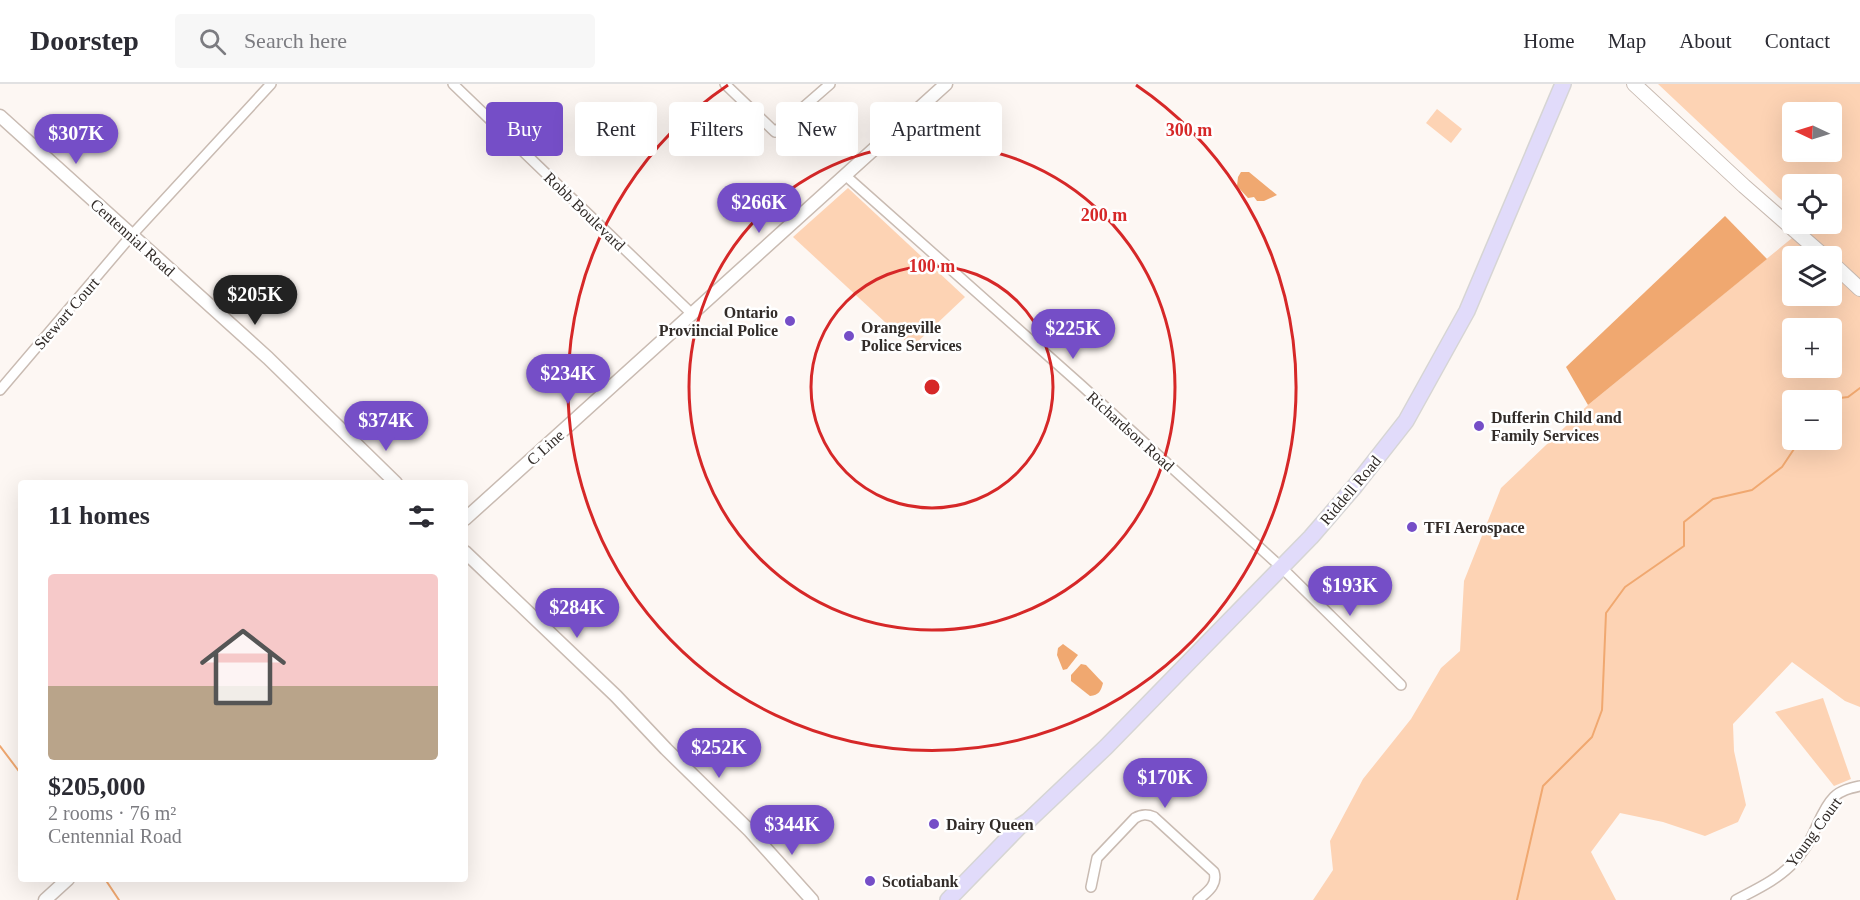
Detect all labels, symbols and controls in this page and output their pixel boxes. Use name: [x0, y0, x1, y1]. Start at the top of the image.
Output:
search box: [175, 14, 595, 68]
text: Doorstep: [30, 25, 139, 56]
icon: search: [196, 25, 229, 58]
text: Search here: [244, 28, 347, 53]
text: Home: [1523, 29, 1575, 53]
text: Map: [1608, 29, 1646, 53]
text: About: [1679, 29, 1732, 53]
text: Contact: [1765, 29, 1830, 53]
chip: Buy: [486, 102, 563, 156]
chip: Rent: [575, 102, 657, 156]
chip: Filters: [669, 102, 764, 156]
chip: New: [776, 102, 858, 156]
chip: Apartment: [870, 102, 1002, 156]
north arrow: [1782, 102, 1842, 162]
map controls: [1782, 102, 1842, 450]
pin: $307K: [34, 114, 118, 165]
text: 300 m: [1166, 120, 1212, 140]
text: $307K: [48, 122, 104, 144]
street label: Robb Boulevard: [541, 169, 628, 254]
button: locate: [1782, 174, 1842, 234]
pin: $266K: [717, 183, 801, 234]
text: $266K: [731, 191, 787, 213]
street label: Centennial Road: [87, 195, 178, 280]
text: 200 m: [1081, 205, 1127, 225]
button: layers: [1782, 246, 1842, 306]
text: 100 m: [909, 256, 955, 276]
street label: Stewart Court: [31, 274, 102, 353]
pin: $205K: [213, 275, 297, 326]
text: $205K: [227, 283, 283, 305]
place label: Ontario Proviincial Police: [659, 304, 778, 339]
pin: $225K: [1031, 309, 1115, 360]
marker: Ontario Proviincial Police: [783, 314, 797, 328]
text: $225K: [1045, 317, 1101, 339]
button: +: [1782, 318, 1842, 378]
place label: Orangeville Police Services: [861, 319, 962, 354]
marker: Orangeville Police Services: [842, 329, 856, 343]
pin: $234K: [526, 354, 610, 405]
text: $234K: [540, 362, 596, 384]
centre of rings: [922, 377, 942, 397]
street label: Richardson Road: [1084, 388, 1177, 475]
button: −: [1782, 390, 1842, 450]
pin: $374K: [344, 401, 428, 452]
text: $374K: [358, 409, 414, 431]
place label: Dufferin Child and Family Services: [1491, 409, 1622, 445]
marker: Dufferin Child and Family Services: [1472, 419, 1486, 433]
street label: C Line: [523, 426, 567, 468]
street label: Riddell Road: [1317, 452, 1384, 528]
icon: filters: [405, 500, 438, 533]
text: 11 homes: [48, 501, 150, 530]
place label: TFI Aerospace: [1424, 519, 1525, 537]
marker: TFI Aerospace: [1405, 520, 1419, 534]
pin: $193K: [1308, 566, 1392, 617]
text: $193K: [1322, 574, 1378, 596]
pin: $284K: [535, 588, 619, 639]
text: $284K: [549, 596, 605, 618]
icon: home: [189, 613, 297, 721]
pin: $252K: [677, 728, 761, 779]
text: $252K: [691, 736, 747, 758]
pin: $170K: [1123, 758, 1207, 809]
text: $170K: [1137, 766, 1193, 788]
text: $205,000: [48, 772, 146, 801]
street label: Young Court: [1782, 794, 1846, 871]
text: 2 rooms · 76 m²: [48, 802, 176, 824]
pin: $344K: [750, 805, 834, 856]
text: $344K: [764, 813, 820, 835]
place label: Dairy Queen: [946, 816, 1034, 834]
marker: Dairy Queen: [927, 817, 941, 831]
text: Centennial Road: [48, 825, 182, 847]
place label: Scotiabank: [882, 873, 959, 890]
marker: Scotiabank: [863, 874, 877, 888]

